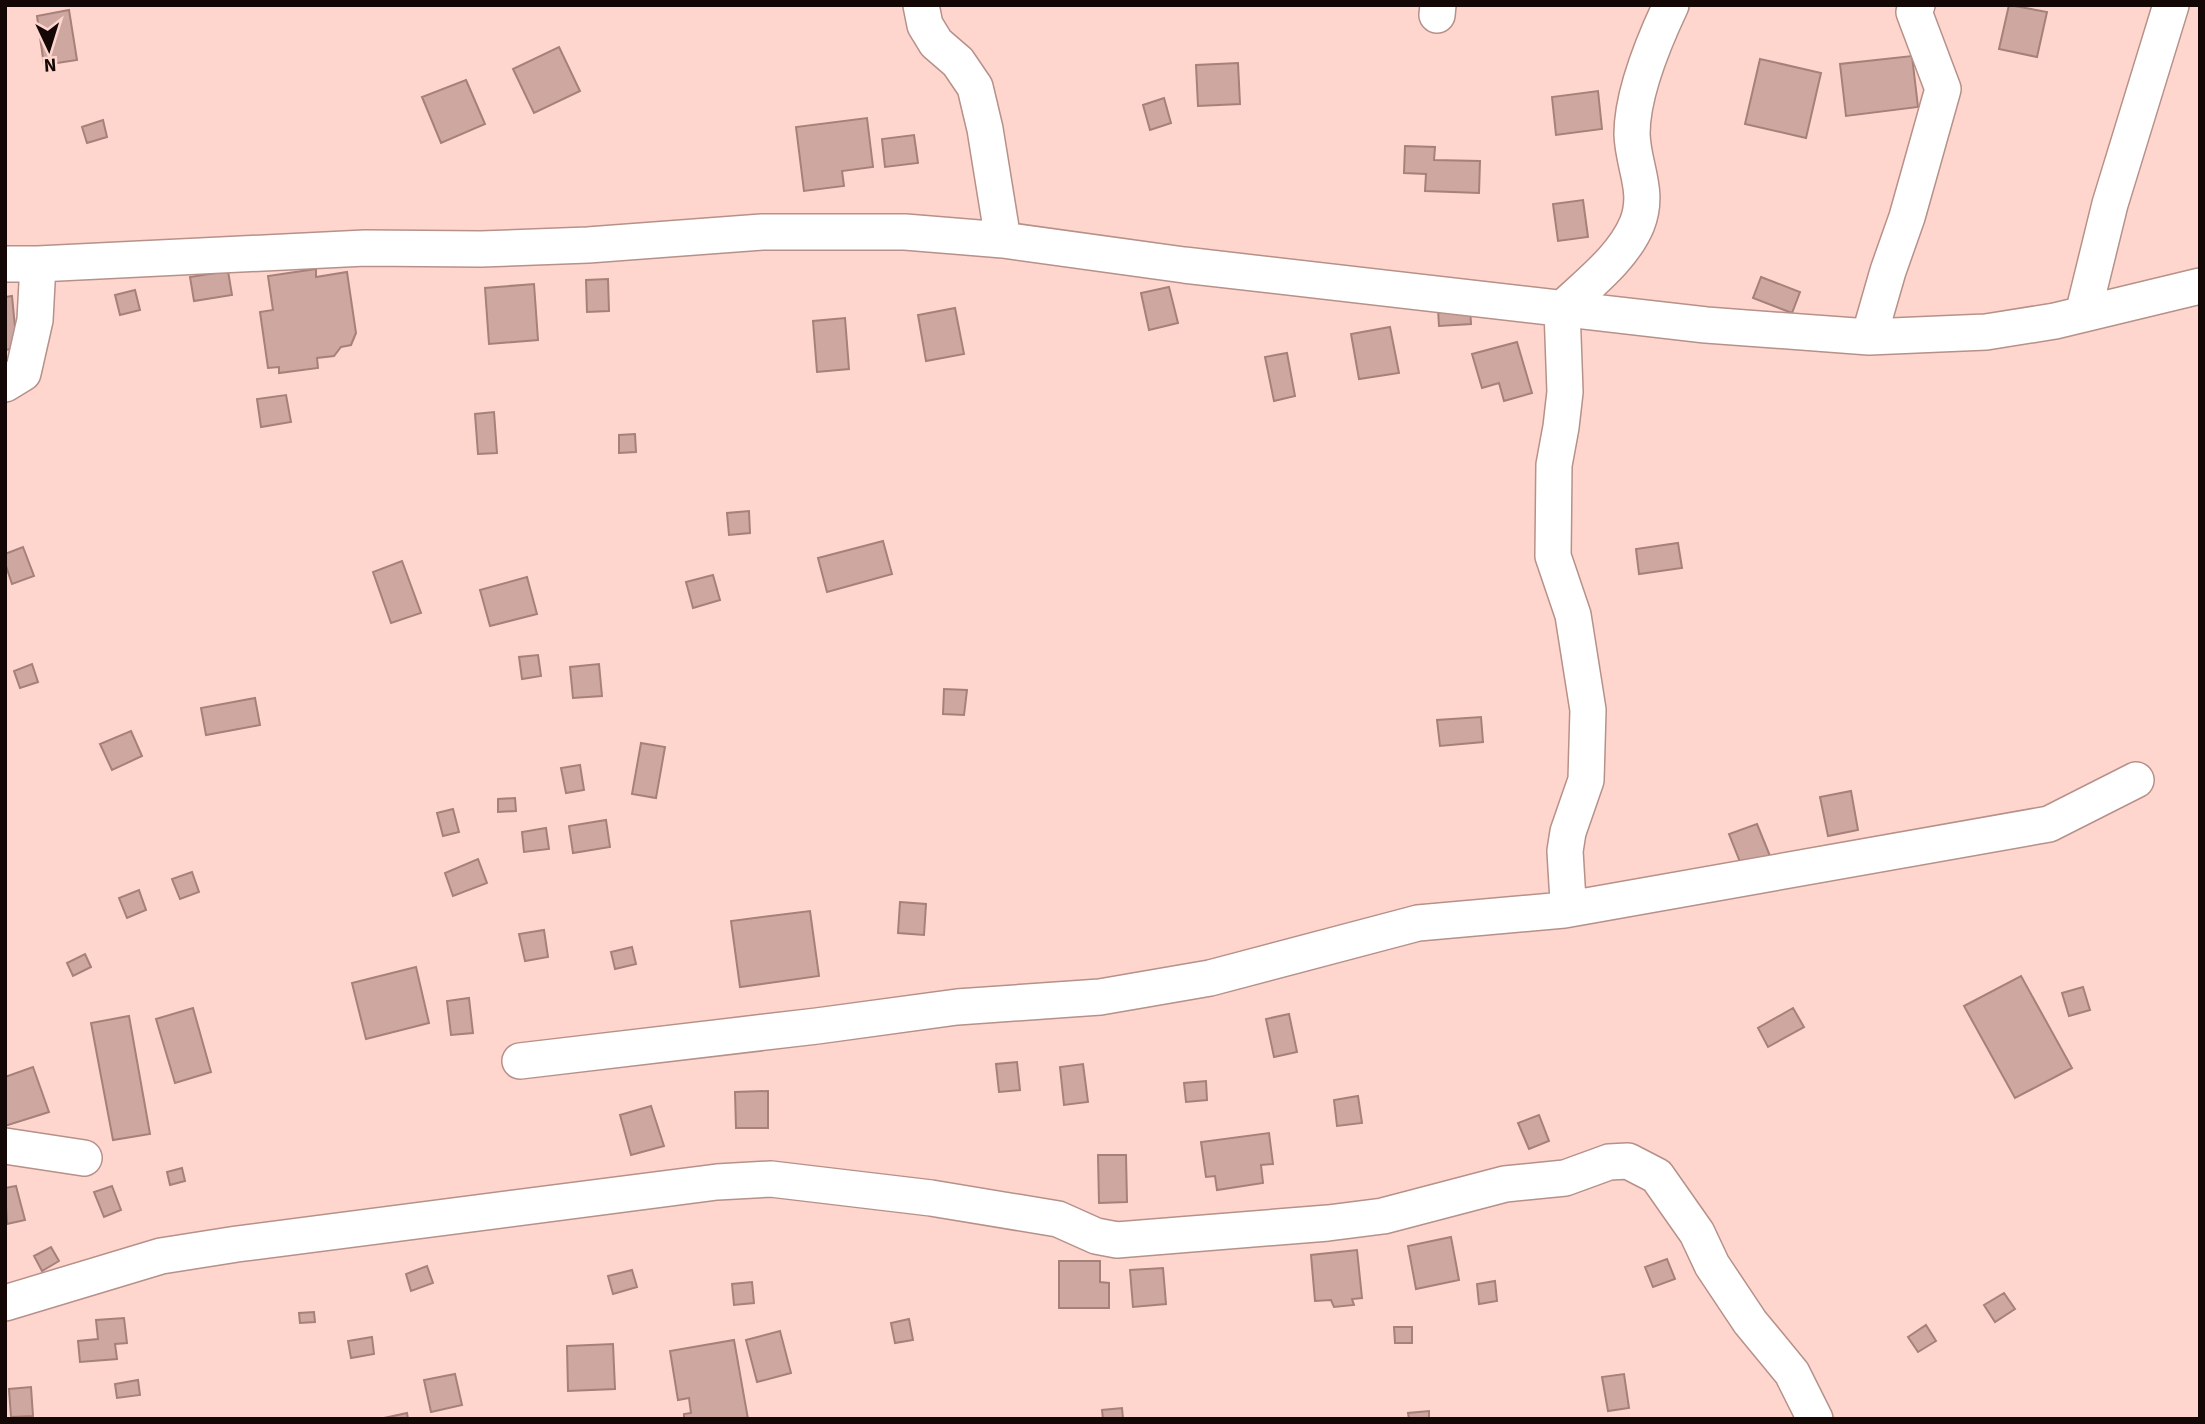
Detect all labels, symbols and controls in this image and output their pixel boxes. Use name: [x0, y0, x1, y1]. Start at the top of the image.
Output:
north arrow: [14, 14, 84, 84]
text: N: [43, 51, 57, 78]

